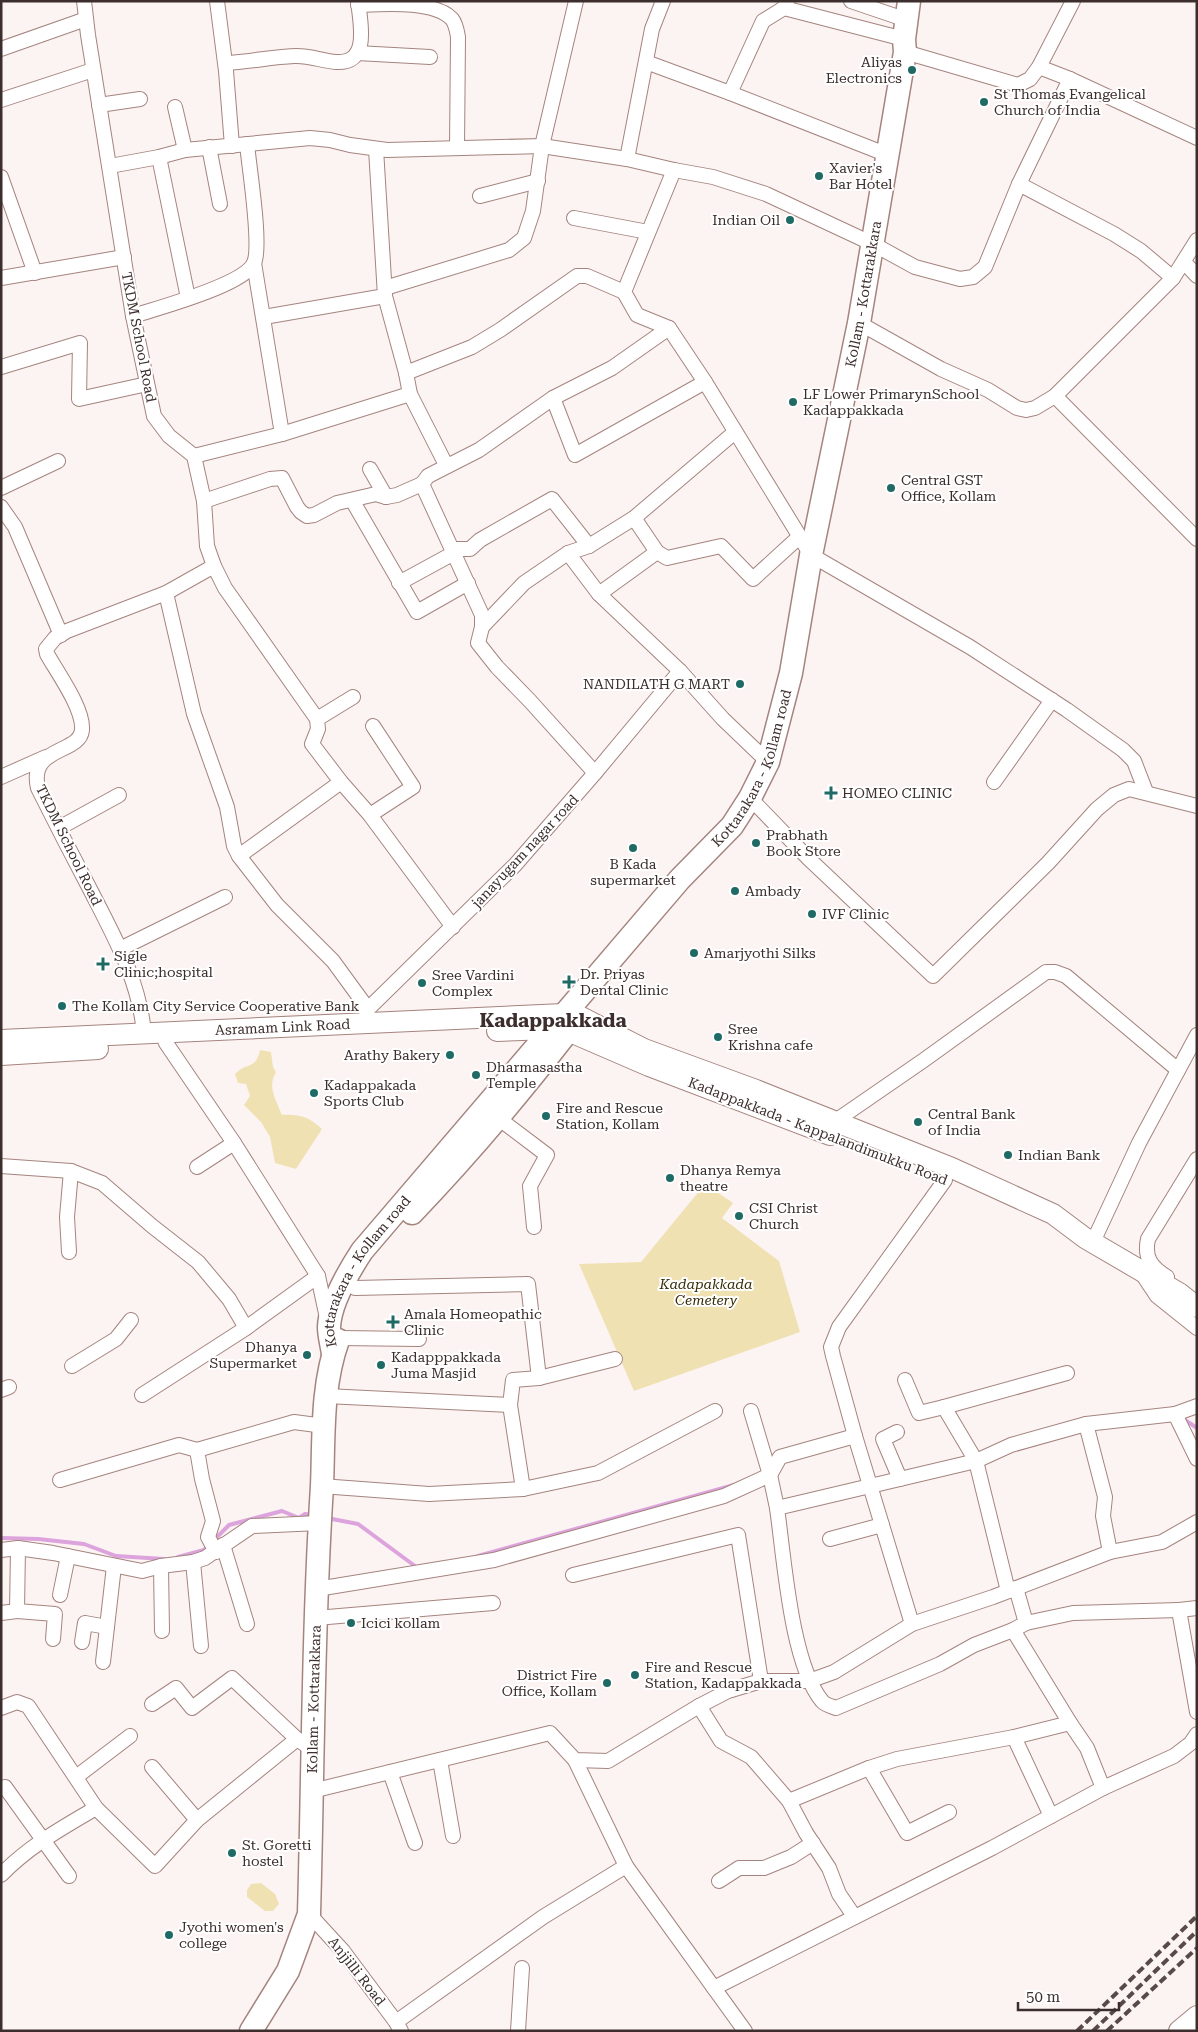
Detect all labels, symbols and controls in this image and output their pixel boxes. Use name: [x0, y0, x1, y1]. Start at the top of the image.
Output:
place label: Aliyas Electronics: [826, 54, 902, 86]
marker: Aliyas Electronics: [906, 64, 918, 76]
place label: St Thomas Evangelical Church of India: [994, 86, 1147, 118]
marker: St Thomas Evangelical Church of India: [978, 96, 990, 108]
place label: Xavier's Bar Hotel: [829, 160, 893, 192]
marker: Xavier's Bar Hotel: [813, 170, 825, 182]
place label: Indian Oil: [712, 212, 781, 228]
marker: Indian Oil: [784, 214, 796, 226]
street label: Kollam - Kottarakkara: [842, 219, 884, 369]
street label: TKDM School Road: [119, 270, 160, 404]
place label: LF Lower PrimarynSchool Kadappakkada: [803, 386, 980, 418]
marker: LF Lower PrimarynSchool Kadappakkada: [787, 396, 799, 408]
place label: Central GST Office, Kollam: [901, 472, 997, 504]
marker: Central GST Office, Kollam: [885, 482, 897, 494]
place label: NANDILATH G MART: [583, 676, 730, 692]
marker: NANDILATH G MART: [734, 678, 746, 690]
street label: Kottarakara - Kollam road: [708, 688, 794, 850]
street label: TKDM School Road: [33, 782, 105, 908]
place label: HOMEO CLINIC: [842, 785, 952, 801]
marker: HOMEO CLINIC: [824, 786, 838, 800]
street label: janayugam nagar road: [468, 791, 582, 911]
place label: Prabhath Book Store: [766, 827, 841, 859]
marker: Prabhath Book Store: [750, 837, 762, 849]
marker: B Kada supermarket: [627, 842, 639, 854]
place label: B Kada supermarket: [590, 856, 676, 888]
place label: Ambady: [745, 883, 802, 899]
marker: Ambady: [729, 885, 741, 897]
place label: IVF Clinic: [822, 906, 889, 922]
marker: IVF Clinic: [806, 908, 818, 920]
place label: Amarjyothi Silks: [704, 945, 816, 961]
marker: Amarjyothi Silks: [688, 947, 700, 959]
place label: Sigle Clinic;hospital: [114, 948, 214, 980]
marker: Sigle Clinic;hospital: [96, 957, 110, 971]
place label: Dr. Priyas Dental Clinic: [580, 966, 669, 998]
place label: Sree Vardini Complex: [432, 967, 515, 999]
marker: Dr. Priyas Dental Clinic: [562, 975, 576, 989]
marker: Sree Vardini Complex: [416, 977, 428, 989]
place label: The Kollam City Service Cooperative Bank: [72, 998, 359, 1014]
marker: The Kollam City Service Cooperative Bank: [56, 1000, 68, 1012]
district label: Kadappakkada: [479, 1009, 627, 1032]
street label: Asramam Link Road: [215, 1016, 351, 1038]
place label: Sree Krishna cafe: [728, 1021, 813, 1053]
marker: Sree Krishna cafe: [712, 1031, 724, 1043]
place label: Arathy Bakery: [344, 1047, 441, 1063]
marker: Arathy Bakery: [444, 1049, 456, 1061]
place label: Dharmasastha Temple: [486, 1059, 583, 1091]
marker: Dharmasastha Temple: [470, 1069, 482, 1081]
street label: Kadappakkada - Kappalandimukku Road: [686, 1074, 950, 1188]
place label: Kadappakada Sports Club: [324, 1077, 417, 1109]
marker: Kadappakada Sports Club: [308, 1087, 320, 1099]
place label: Fire and Rescue Station, Kollam: [556, 1100, 663, 1132]
place label: Central Bank of India: [928, 1106, 1016, 1138]
marker: Fire and Rescue Station, Kollam: [540, 1110, 552, 1122]
marker: Central Bank of India: [912, 1116, 924, 1128]
place label: Indian Bank: [1018, 1147, 1101, 1163]
marker: Indian Bank: [1002, 1149, 1014, 1161]
place label: Dhanya Remya theatre: [680, 1162, 781, 1194]
marker: Dhanya Remya theatre: [664, 1172, 676, 1184]
street label: Kottarakara - Kollam road: [321, 1193, 414, 1349]
place label: CSI Christ Church: [749, 1200, 818, 1232]
marker: CSI Christ Church: [733, 1210, 745, 1222]
park label: Kadapakkada Cemetery: [658, 1276, 753, 1308]
place label: Amala Homeopathic Clinic: [404, 1306, 542, 1338]
marker: Amala Homeopathic Clinic: [386, 1315, 400, 1329]
place label: Dhanya Supermarket: [209, 1339, 297, 1371]
marker: Dhanya Supermarket: [301, 1349, 313, 1361]
place label: Kadapppakkada Juma Masjid: [391, 1349, 501, 1381]
marker: Kadapppakkada Juma Masjid: [375, 1359, 387, 1371]
place label: Icici kollam: [361, 1615, 441, 1631]
marker: Icici kollam: [345, 1617, 357, 1629]
street label: Kollam - Kottarakkara: [304, 1624, 324, 1774]
place label: Fire and Rescue Station, Kadappakkada: [645, 1659, 802, 1691]
place label: District Fire Office, Kollam: [502, 1667, 597, 1699]
marker: Fire and Rescue Station, Kadappakkada: [629, 1669, 641, 1681]
marker: District Fire Office, Kollam: [601, 1677, 613, 1689]
place label: St. Goretti hostel: [242, 1837, 312, 1869]
marker: St. Goretti hostel: [226, 1847, 238, 1859]
place label: Jyothi women's college: [179, 1919, 284, 1951]
marker: Jyothi women's college: [163, 1929, 175, 1941]
street label: Anjjilli Road: [325, 1933, 389, 2009]
scale bar: [1018, 1980, 1119, 2012]
text: 50 m: [1026, 1988, 1061, 2006]

